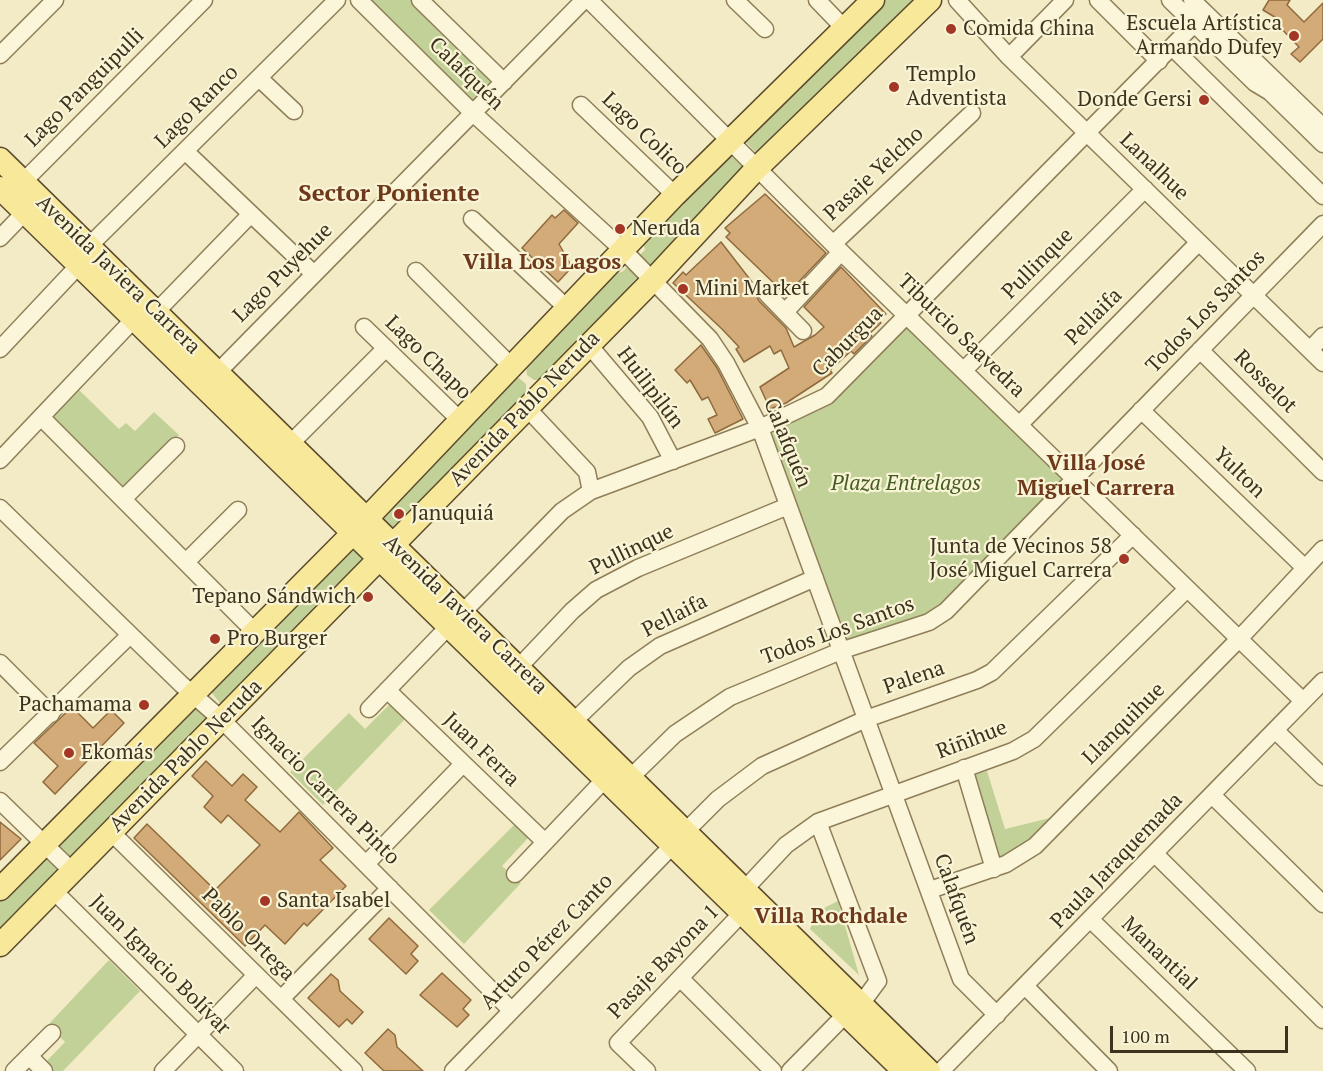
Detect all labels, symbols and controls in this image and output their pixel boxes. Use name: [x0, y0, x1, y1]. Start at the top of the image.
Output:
place label: Escuela Artística Armando Dufey: [1126, 11, 1282, 61]
place label: Comida China: [963, 16, 1095, 42]
marker: Comida China: [944, 22, 958, 36]
street label: Lago Panguipulli: [20, 23, 150, 153]
marker: Escuela Artística Armando Dufey: [1287, 29, 1301, 43]
street label: Calafquén: [423, 32, 509, 116]
street label: Lago Ranco: [150, 60, 244, 154]
place label: Templo Adventista: [906, 62, 1007, 112]
marker: Templo Adventista: [887, 80, 901, 94]
street label: Lago Colico: [596, 87, 692, 181]
place label: Donde Gersi: [1077, 87, 1192, 113]
marker: Donde Gersi: [1197, 93, 1211, 107]
street label: Pasaje Yelcho: [819, 122, 929, 226]
street label: Lanalhue: [1114, 128, 1194, 206]
district label: Sector Poniente: [298, 180, 480, 208]
street label: Avenida Javiera Carrera: [31, 190, 205, 360]
place label: Neruda: [632, 216, 700, 242]
street label: Lago Puyehue: [228, 218, 338, 328]
marker: Neruda: [613, 222, 627, 236]
street label: Pullinque: [997, 223, 1079, 305]
street label: Todos Los Santos: [1141, 245, 1271, 379]
district label: Villa Los Lagos: [463, 250, 621, 276]
street label: Tiburcio Saavedra: [892, 269, 1030, 403]
place label: Mini Market: [695, 276, 809, 302]
marker: Mini Market: [676, 282, 690, 296]
street label: Pellaifa: [1060, 283, 1128, 351]
street label: Caburgua: [807, 301, 889, 383]
street label: Lago Chapo: [380, 311, 476, 405]
street label: Avenida Pablo Neruda: [444, 326, 606, 492]
street label: Huilipilún: [611, 342, 689, 434]
street label: Rosselot: [1228, 345, 1302, 419]
street label: Calafquén: [758, 394, 816, 492]
street label: Yulton: [1208, 442, 1270, 504]
district label: Villa José Miguel Carrera: [1017, 451, 1175, 502]
park label: Plaza Entrelagos: [831, 471, 981, 497]
place label: Januquiá: [411, 501, 494, 527]
marker: Januquiá: [392, 507, 406, 521]
street label: Pullinque: [586, 519, 678, 581]
street label: Avenida Javiera Carrera: [378, 530, 552, 700]
place label: Junta de Vecinos 58 José Miguel Carrera: [929, 534, 1112, 584]
marker: Junta de Vecinos 58 José Miguel Carrera: [1117, 552, 1131, 566]
place label: Tepano Sándwich: [192, 584, 356, 610]
street label: Pellaifa: [638, 589, 712, 643]
marker: Tepano Sándwich: [361, 590, 375, 604]
street label: Todos Los Santos: [758, 592, 918, 670]
place label: Pro Burger: [227, 626, 327, 652]
marker: Pro Burger: [208, 632, 222, 646]
street label: Palena: [880, 656, 948, 700]
street label: Avenida Pablo Neruda: [104, 674, 268, 838]
street label: Llanquihue: [1078, 678, 1170, 770]
place label: Pachamama: [19, 692, 132, 718]
marker: Pachamama: [137, 698, 151, 712]
street label: Juan Ferra: [438, 708, 524, 792]
street label: Ignacio Carrera Pinto: [246, 712, 404, 870]
street label: Riñihue: [933, 715, 1011, 765]
place label: Ekomás: [81, 740, 153, 766]
marker: Ekomás: [62, 746, 76, 760]
street label: Paula Jaraquemada: [1046, 788, 1188, 934]
street label: Calafquén: [928, 850, 984, 948]
street label: Arturo Pérez Canto: [476, 869, 618, 1015]
street label: Pablo Ortega: [196, 883, 300, 987]
place label: Santa Isabel: [277, 888, 390, 914]
street label: Juan Ignacio Bolívar: [85, 890, 235, 1040]
marker: Santa Isabel: [258, 894, 272, 908]
street label: Pasaje Bayona 1: [603, 900, 725, 1024]
district label: Villa Rochdale: [754, 904, 908, 930]
street label: Manantial: [1116, 912, 1202, 996]
scale bar: [1113, 1014, 1292, 1052]
text: 100 m: [1121, 1024, 1170, 1048]

